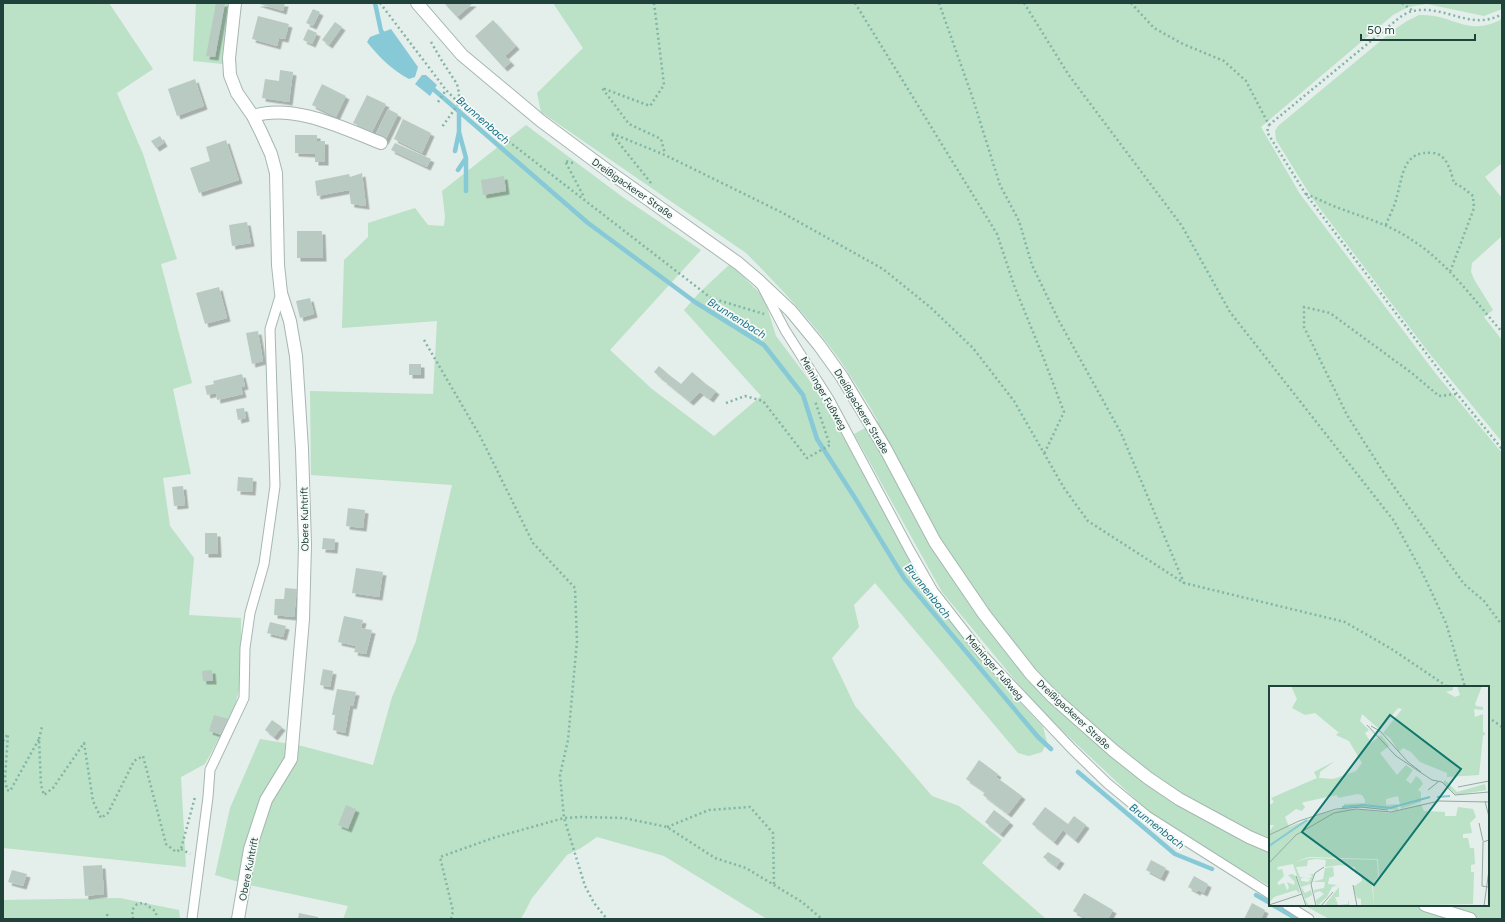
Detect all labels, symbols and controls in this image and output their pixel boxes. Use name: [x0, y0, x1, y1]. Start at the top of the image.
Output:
scale bar: [1361, 16, 1475, 42]
text: 50 m: [1367, 23, 1395, 37]
water label: Brunnenbach: [453, 94, 512, 147]
street label: Dreißigackerer Straße: [589, 155, 677, 222]
water label: Brunnenbach: [705, 295, 768, 341]
street label: Meininger Fußweg: [797, 354, 850, 432]
street label: Dreißigackerer Straße: [831, 366, 892, 457]
street label: Obere Kuhtrift: [297, 486, 312, 551]
water label: Brunnenbach: [902, 562, 953, 621]
street label: Meininger Fußweg: [963, 632, 1027, 703]
street label: Dreißigackerer Straße: [1034, 677, 1114, 752]
inset map: [1269, 686, 1489, 906]
water label: Brunnenbach: [1127, 801, 1187, 852]
street label: Obere Kuhtrift: [236, 836, 261, 902]

